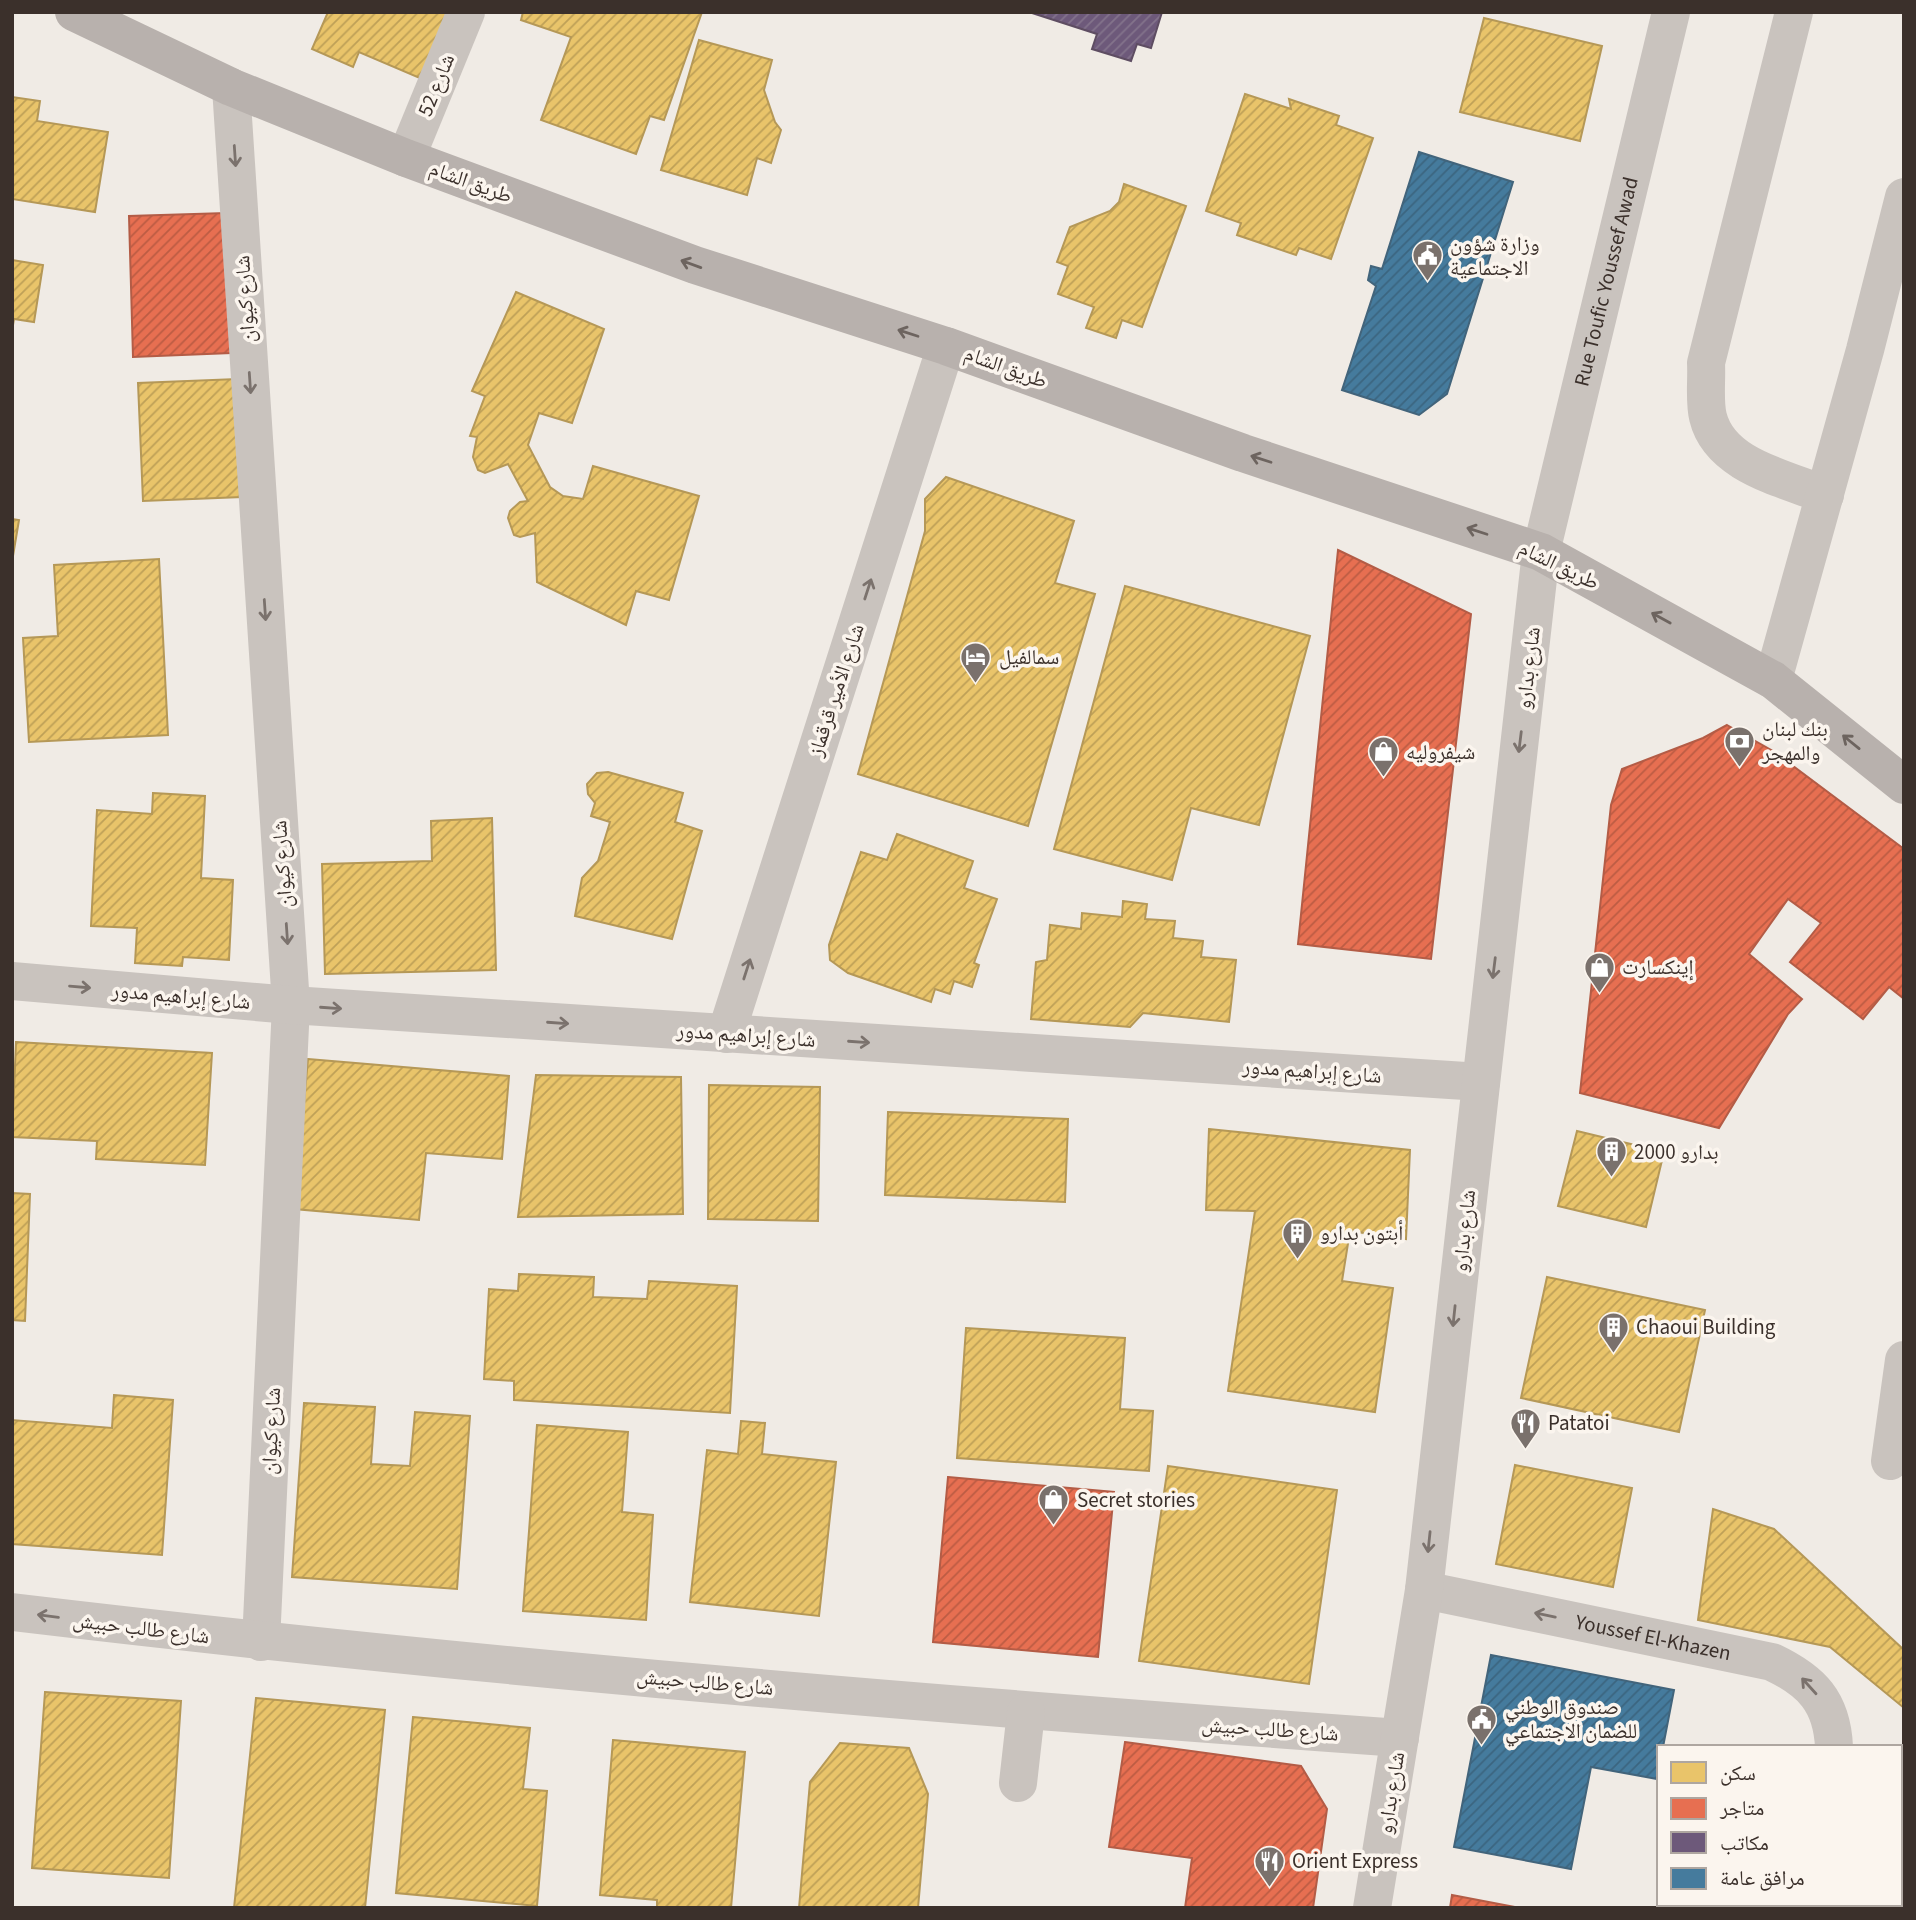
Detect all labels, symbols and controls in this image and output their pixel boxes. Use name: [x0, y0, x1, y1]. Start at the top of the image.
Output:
street label: شارع 52: [410, 49, 462, 121]
one-way arrow: [229, 144, 242, 166]
street label: طريق الشام: [425, 153, 517, 211]
street label: Rue Toufic Youssef Awad: [1566, 174, 1646, 389]
place label: وزارة شؤون الاجتماعية: [1450, 229, 1540, 283]
public building icon: وزارة شؤون الاجتماعية: [1410, 239, 1444, 283]
street label: شارع كيوان: [227, 254, 263, 344]
one-way arrow: [681, 257, 703, 269]
one-way arrow: [897, 326, 919, 339]
street label: طريق الشام: [960, 338, 1052, 396]
one-way arrow: [244, 371, 257, 393]
one-way arrow: [1250, 452, 1272, 464]
one-way arrow: [1466, 524, 1488, 536]
street label: طريق الشام: [1514, 533, 1604, 597]
one-way arrow: [863, 578, 876, 600]
one-way arrow: [259, 598, 272, 620]
one-way arrow: [1651, 611, 1672, 624]
street label: شارع الأمير قرقماز: [800, 620, 872, 761]
street label: شارع بدارو: [1508, 625, 1548, 711]
hotel icon: سمالفيل: [959, 640, 993, 684]
place label: سمالفيل: [999, 642, 1059, 672]
place label: بنك لبنان والمهجر: [1761, 714, 1828, 768]
bank icon: بنك لبنان والمهجر: [1722, 724, 1756, 768]
one-way arrow: [1513, 730, 1526, 753]
one-way arrow: [1842, 734, 1860, 750]
shop icon: شيفروليه: [1366, 735, 1400, 779]
place label: شيفروليه: [1406, 737, 1475, 767]
street label: شارع كيوان: [264, 819, 300, 909]
one-way arrow: [280, 923, 293, 946]
shop icon: إينكسارت: [1582, 950, 1616, 994]
place label: إينكسارت: [1622, 952, 1694, 982]
one-way arrow: [1487, 956, 1500, 979]
one-way arrow: [741, 958, 754, 980]
street label: شارع إبراهيم مدور: [109, 975, 252, 1017]
one-way arrow: [68, 981, 91, 994]
one-way arrow: [320, 1002, 342, 1015]
street label: شارع إبراهيم مدور: [674, 1015, 817, 1055]
one-way arrow: [547, 1016, 570, 1029]
one-way arrow: [847, 1036, 870, 1049]
street label: شارع إبراهيم مدور: [1240, 1051, 1383, 1091]
building icon: بدارو 2000: [1594, 1135, 1628, 1179]
place label: بدارو 2000: [1634, 1137, 1719, 1167]
street label: شارع بدارو: [1445, 1188, 1483, 1274]
building icon: أبتون بدارو: [1280, 1216, 1314, 1260]
place label: أبتون بدارو: [1320, 1218, 1403, 1248]
one-way arrow: [1448, 1304, 1461, 1326]
building icon: Chaoui Building: [1596, 1310, 1630, 1354]
place label: Chaoui Building: [1636, 1312, 1776, 1342]
street label: شارع كيوان: [254, 1387, 288, 1475]
restaurant icon: Patatoi: [1508, 1406, 1542, 1450]
place label: Patatoi: [1548, 1408, 1610, 1438]
shop icon: Secret stories: [1037, 1483, 1071, 1527]
place label: Secret stories: [1077, 1485, 1195, 1515]
one-way arrow: [1422, 1530, 1435, 1552]
street label: شارع طالب حبيش: [71, 1605, 211, 1651]
street label: Youssef El-Khazen: [1572, 1606, 1734, 1668]
one-way arrow: [1534, 1608, 1557, 1622]
one-way arrow: [37, 1610, 59, 1623]
street label: شارع طالب حبيش: [635, 1661, 775, 1703]
one-way arrow: [1801, 1677, 1817, 1695]
place label: صندوق الوطني للضمان الاجتماعي: [1505, 1692, 1637, 1747]
public building icon: صندوق الوطني للضمان الاجتماعي: [1465, 1702, 1499, 1746]
street label: شارع طالب حبيش: [1200, 1709, 1340, 1749]
legend: [1657, 1745, 1902, 1906]
street label: شارع بدارو: [1370, 1750, 1412, 1836]
text: سكن: [1720, 1758, 1756, 1788]
text: متاجر: [1719, 1793, 1764, 1823]
text: مكاتب: [1720, 1828, 1769, 1858]
restaurant icon: Orient Express: [1252, 1844, 1286, 1888]
place label: Orient Express: [1292, 1846, 1418, 1876]
text: مرافق عامة: [1720, 1863, 1805, 1893]

